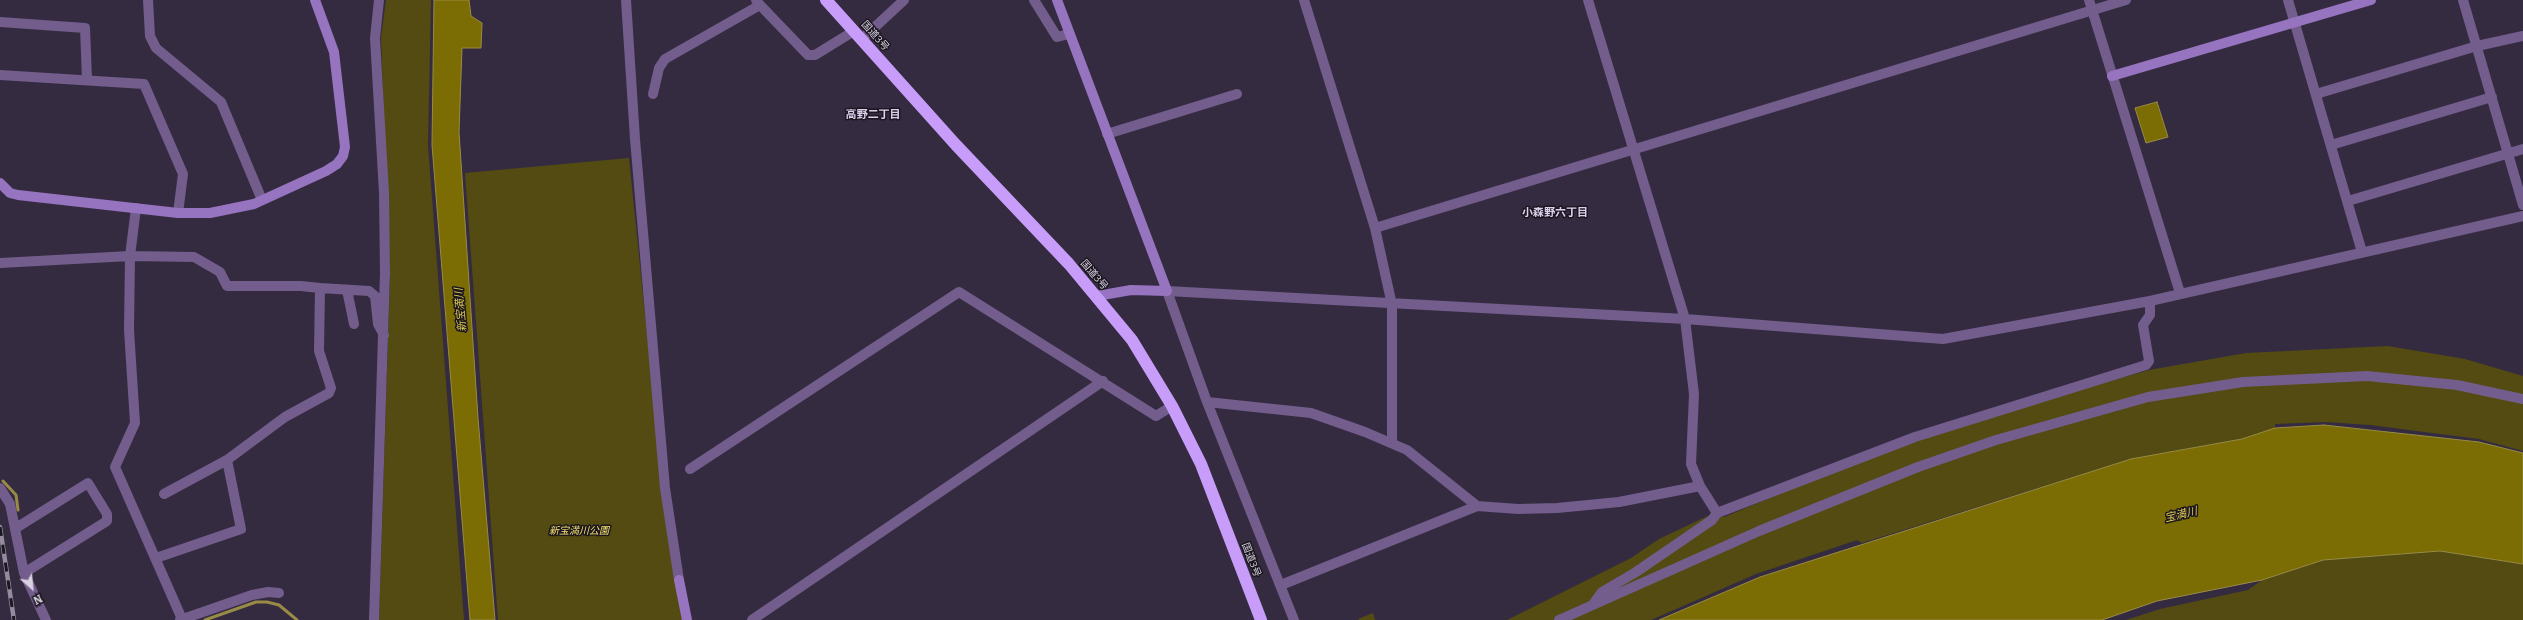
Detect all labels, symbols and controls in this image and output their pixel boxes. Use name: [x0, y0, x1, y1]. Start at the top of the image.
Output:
street label: 国道3号: [859, 19, 891, 53]
district label: 高野二丁目: [846, 108, 900, 122]
district label: 小森野六丁目: [1522, 206, 1588, 220]
street label: 国道3号: [1078, 258, 1110, 292]
water label: 新宝満川: [453, 288, 469, 332]
water label: 宝満川: [2163, 505, 2199, 525]
park label: 新宝満川公園: [549, 525, 609, 537]
street label: 国道3号: [1239, 541, 1263, 579]
north arrow: [12, 568, 52, 608]
text: N: [31, 591, 44, 607]

